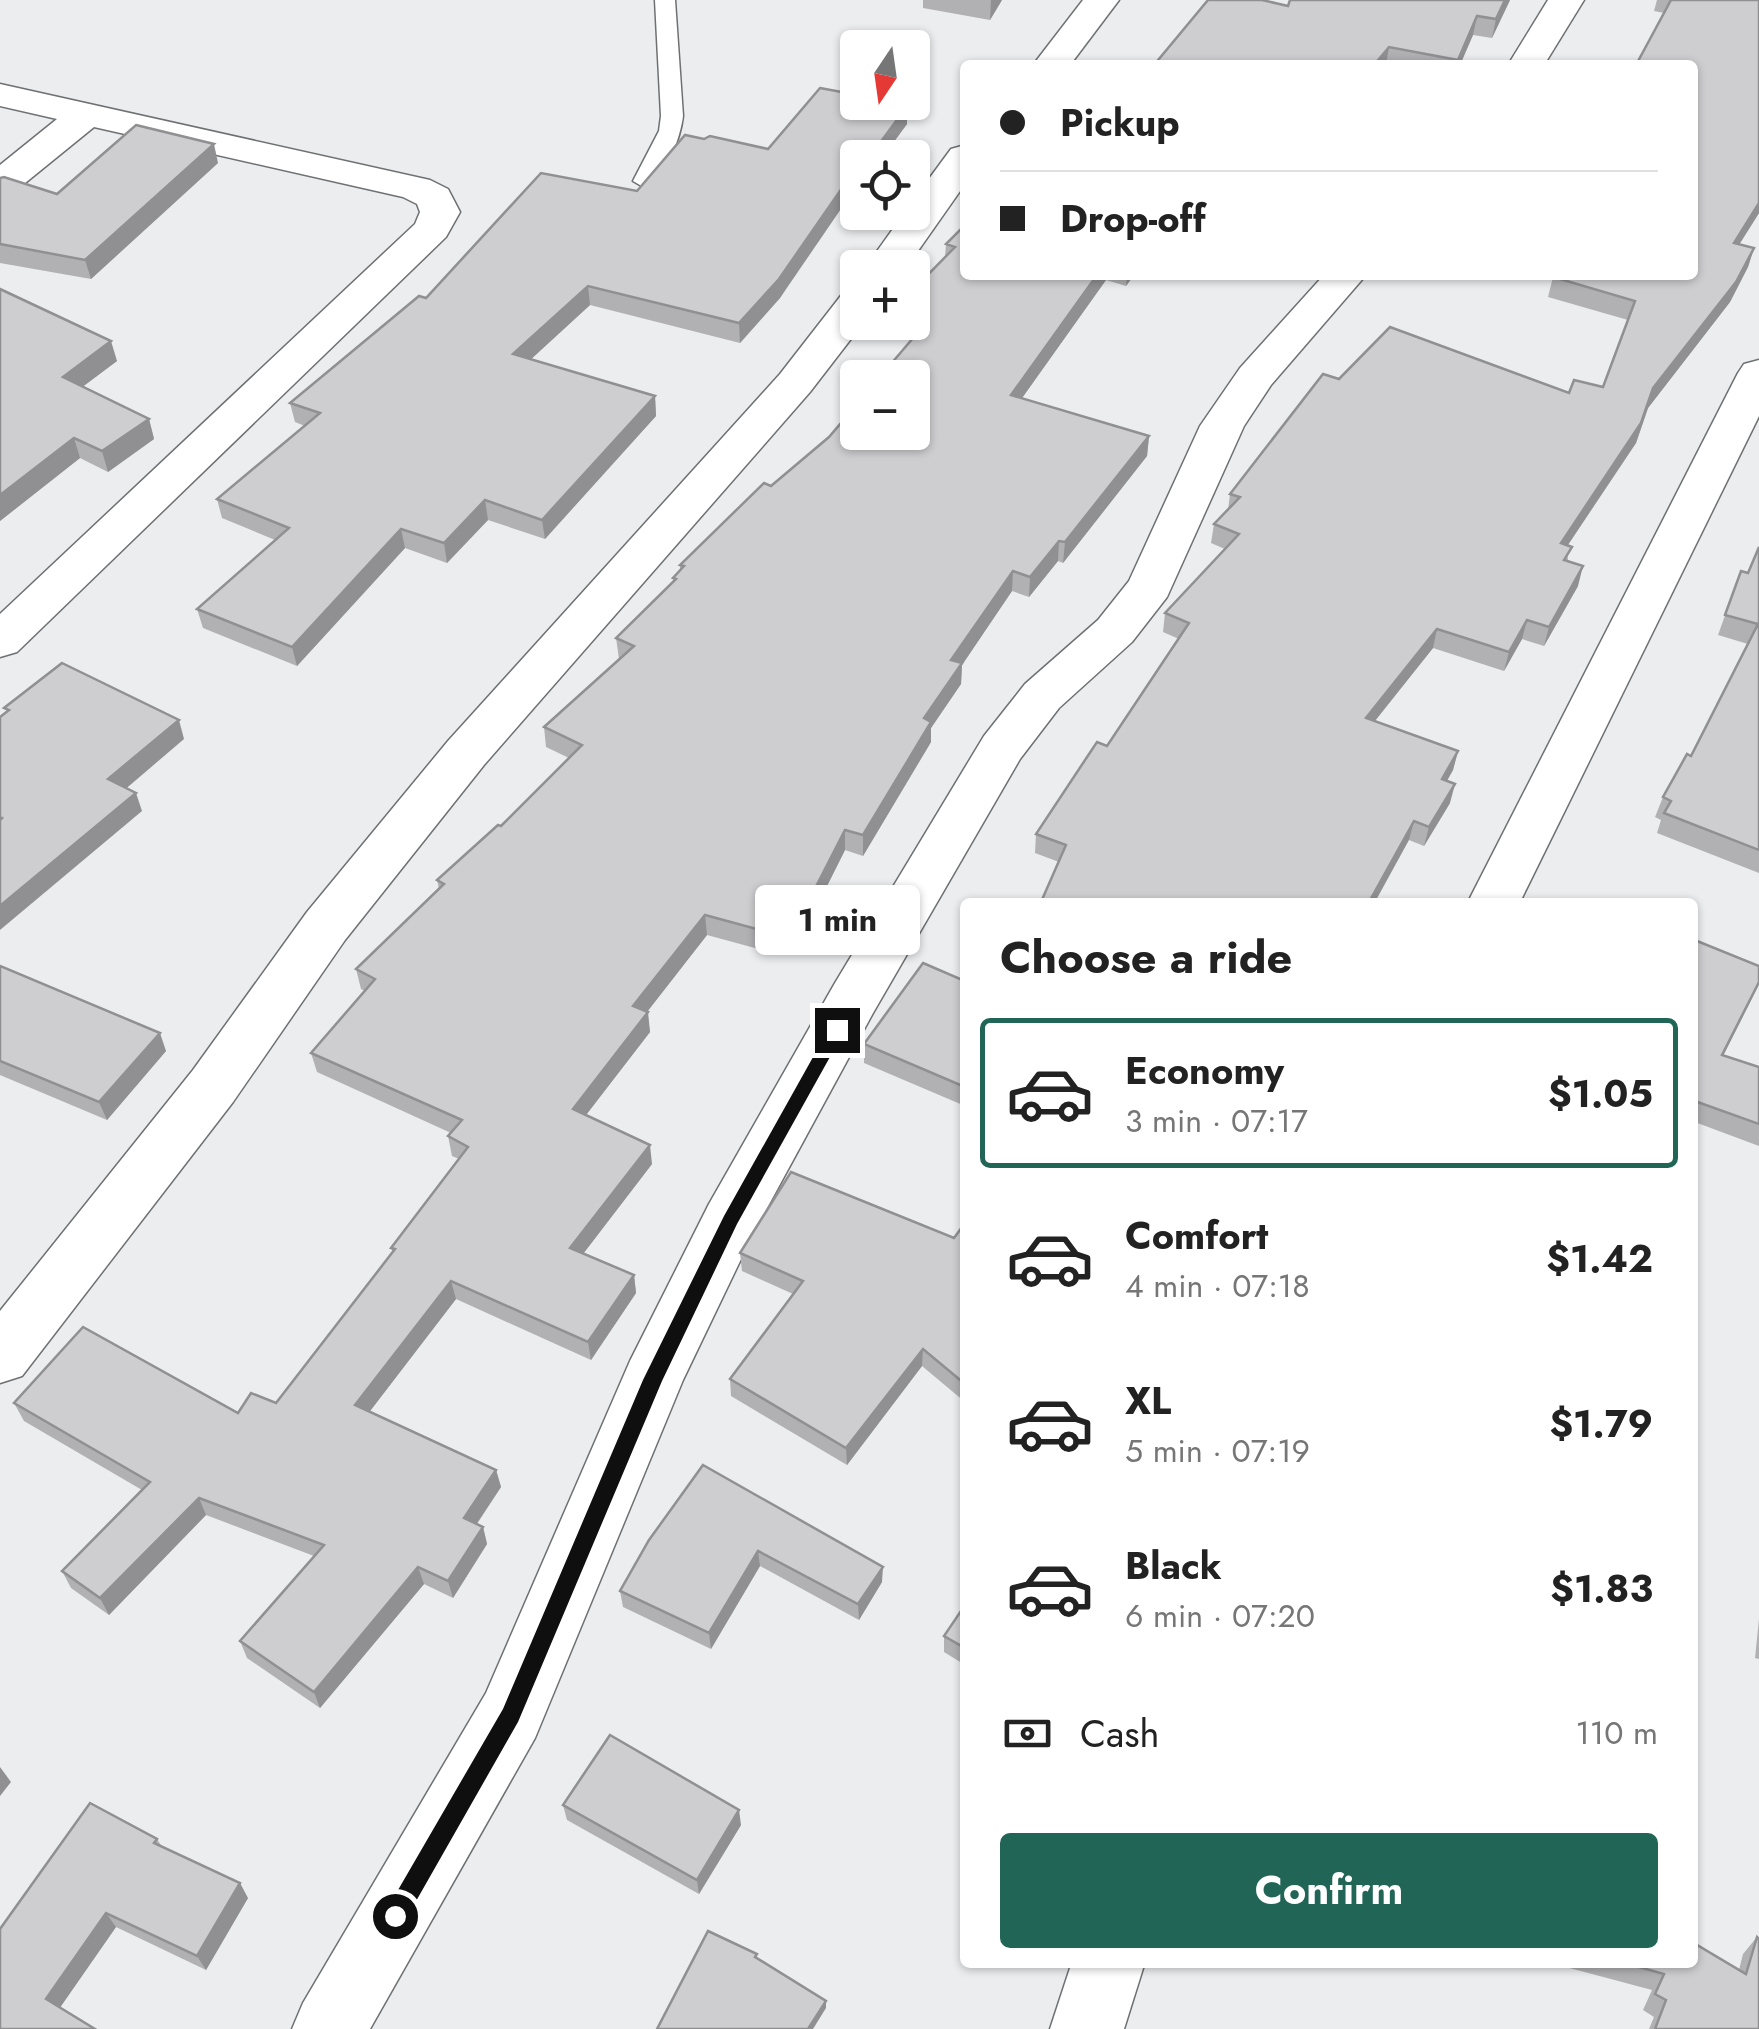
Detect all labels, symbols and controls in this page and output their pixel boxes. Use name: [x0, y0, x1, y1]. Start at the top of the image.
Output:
north arrow: [840, 30, 930, 120]
map controls: [840, 30, 930, 450]
text: Pickup: [1060, 95, 1180, 150]
button: locate: [840, 140, 930, 230]
text: Drop-off: [1060, 191, 1206, 246]
button: +: [840, 250, 930, 340]
button: −: [840, 360, 930, 450]
callout: 1 min: [754, 885, 920, 955]
text: 1 min: [798, 897, 877, 943]
text: Choose a ride: [1000, 925, 1292, 990]
route end: [815, 1008, 860, 1053]
text: Economy: [1125, 1043, 1284, 1098]
icon: car: [1005, 1048, 1095, 1138]
text: $1.05: [1548, 1066, 1653, 1121]
text: 3 min · 07:17: [1125, 1098, 1308, 1144]
text: Comfort: [1125, 1208, 1268, 1263]
icon: car: [1005, 1213, 1095, 1303]
text: $1.42: [1546, 1231, 1653, 1286]
text: 4 min · 07:18: [1125, 1263, 1310, 1309]
text: XL: [1125, 1373, 1171, 1428]
icon: car: [1005, 1378, 1095, 1468]
text: $1.79: [1549, 1396, 1653, 1451]
text: 5 min · 07:19: [1125, 1428, 1310, 1474]
text: Black: [1125, 1538, 1222, 1593]
icon: car: [1005, 1543, 1095, 1633]
text: $1.83: [1550, 1561, 1653, 1616]
text: 6 min · 07:20: [1125, 1593, 1315, 1639]
icon: cash: [1000, 1706, 1055, 1761]
text: Cash: [1080, 1706, 1160, 1761]
text: 110 m: [1575, 1710, 1658, 1756]
button: Confirm: [1000, 1833, 1658, 1948]
route start: [373, 1894, 418, 1939]

